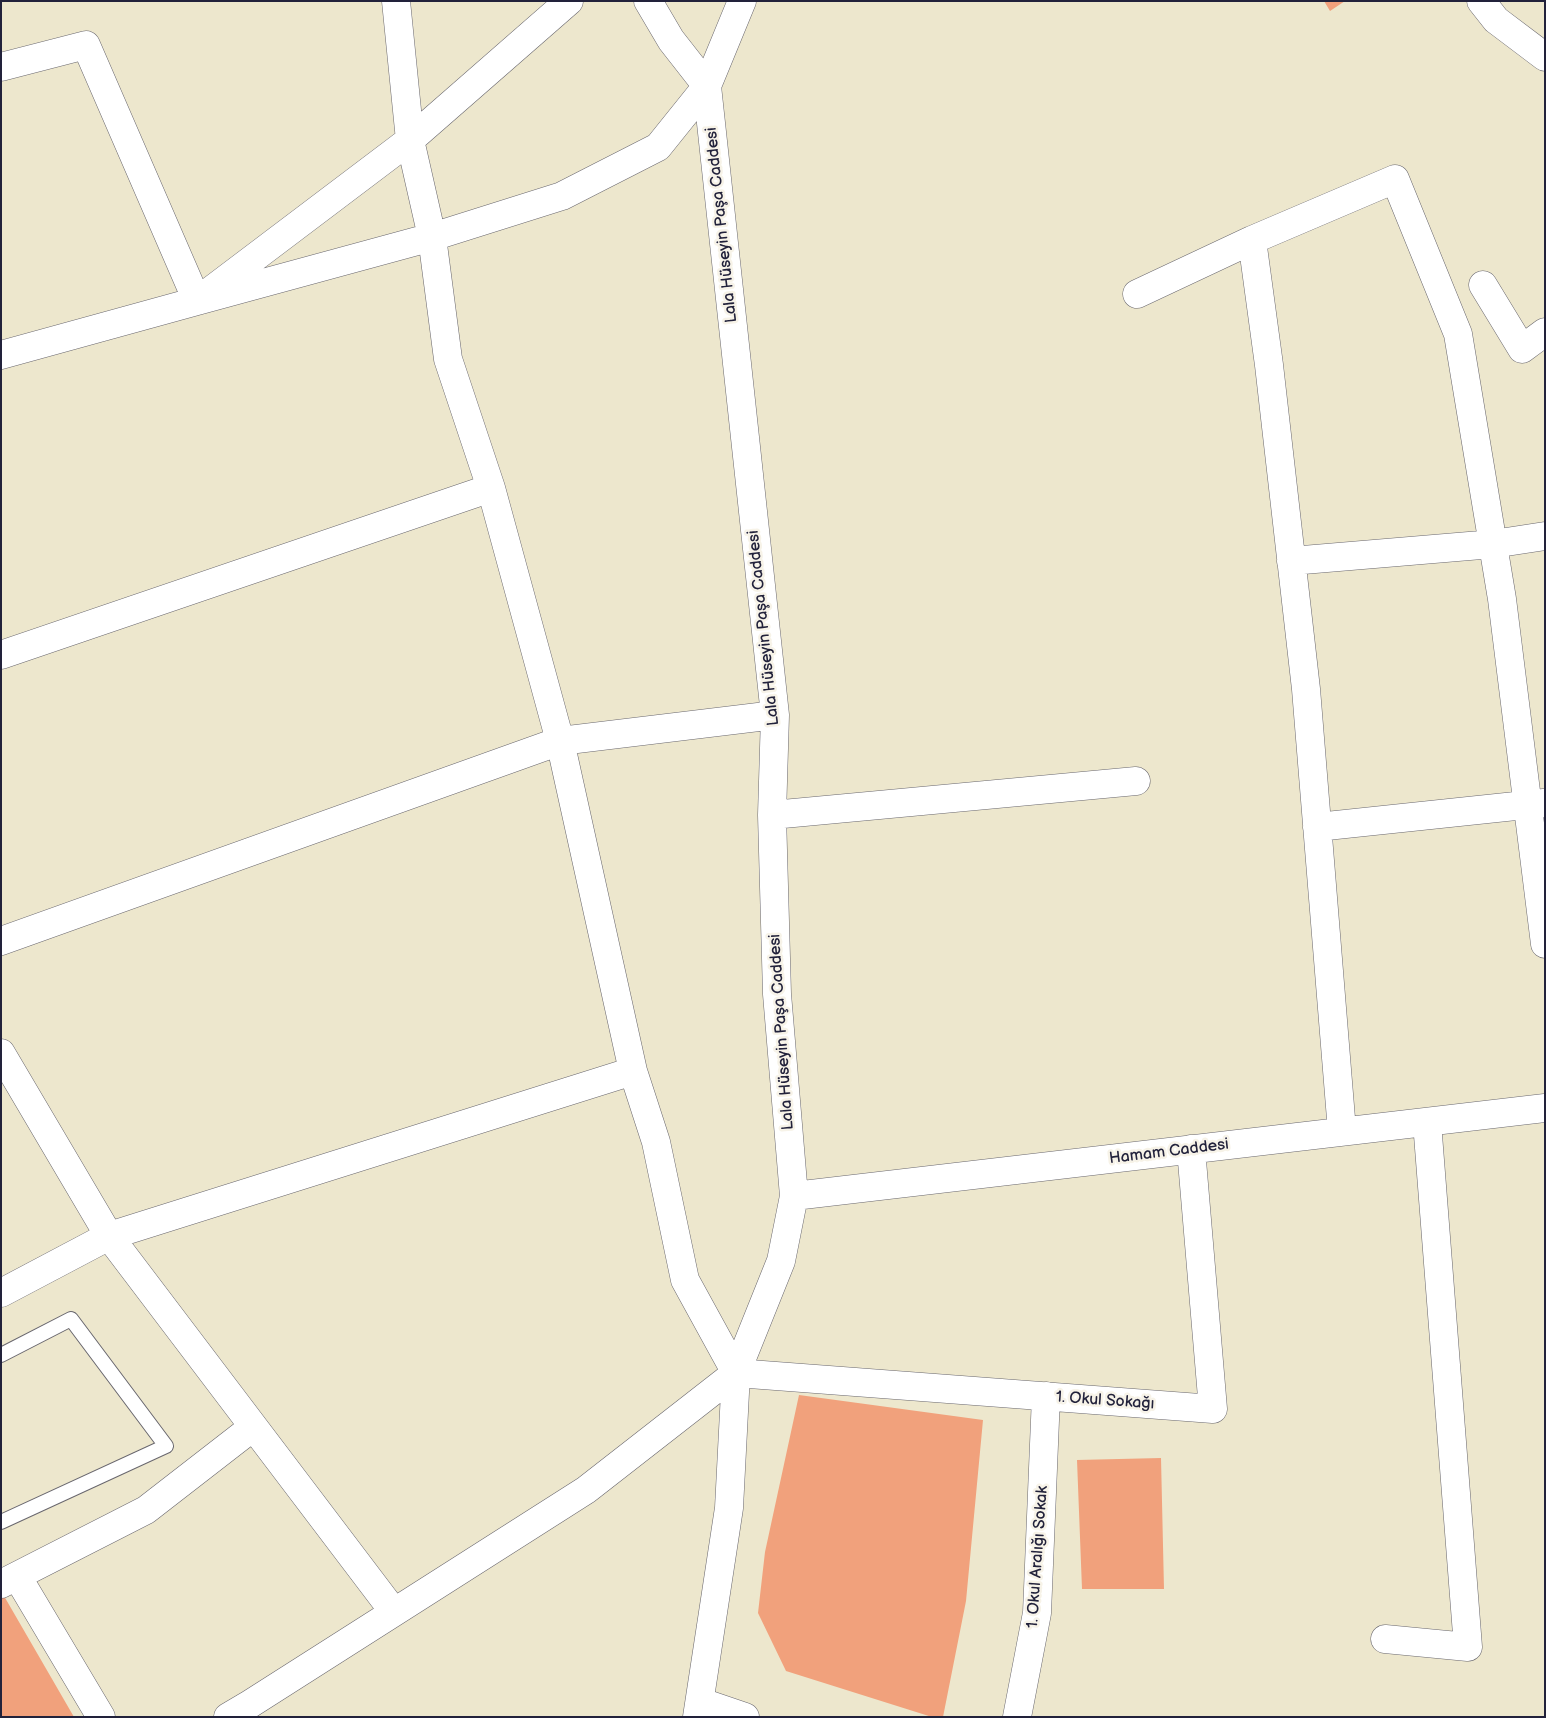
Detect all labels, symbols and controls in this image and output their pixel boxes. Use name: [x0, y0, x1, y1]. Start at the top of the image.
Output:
street label: Lala Hüseyin Paşa Caddesi: [702, 126, 742, 324]
street label: Lala Hüseyin Paşa Caddesi: [744, 529, 784, 727]
street label: Lala Hüseyin Paşa Caddesi: [766, 933, 798, 1131]
street label: Hamam Caddesi: [1108, 1135, 1230, 1169]
street label: 1. Okul Sokağı: [1055, 1388, 1155, 1414]
street label: 1. Okul Aralığı Sokak: [1023, 1485, 1053, 1629]

